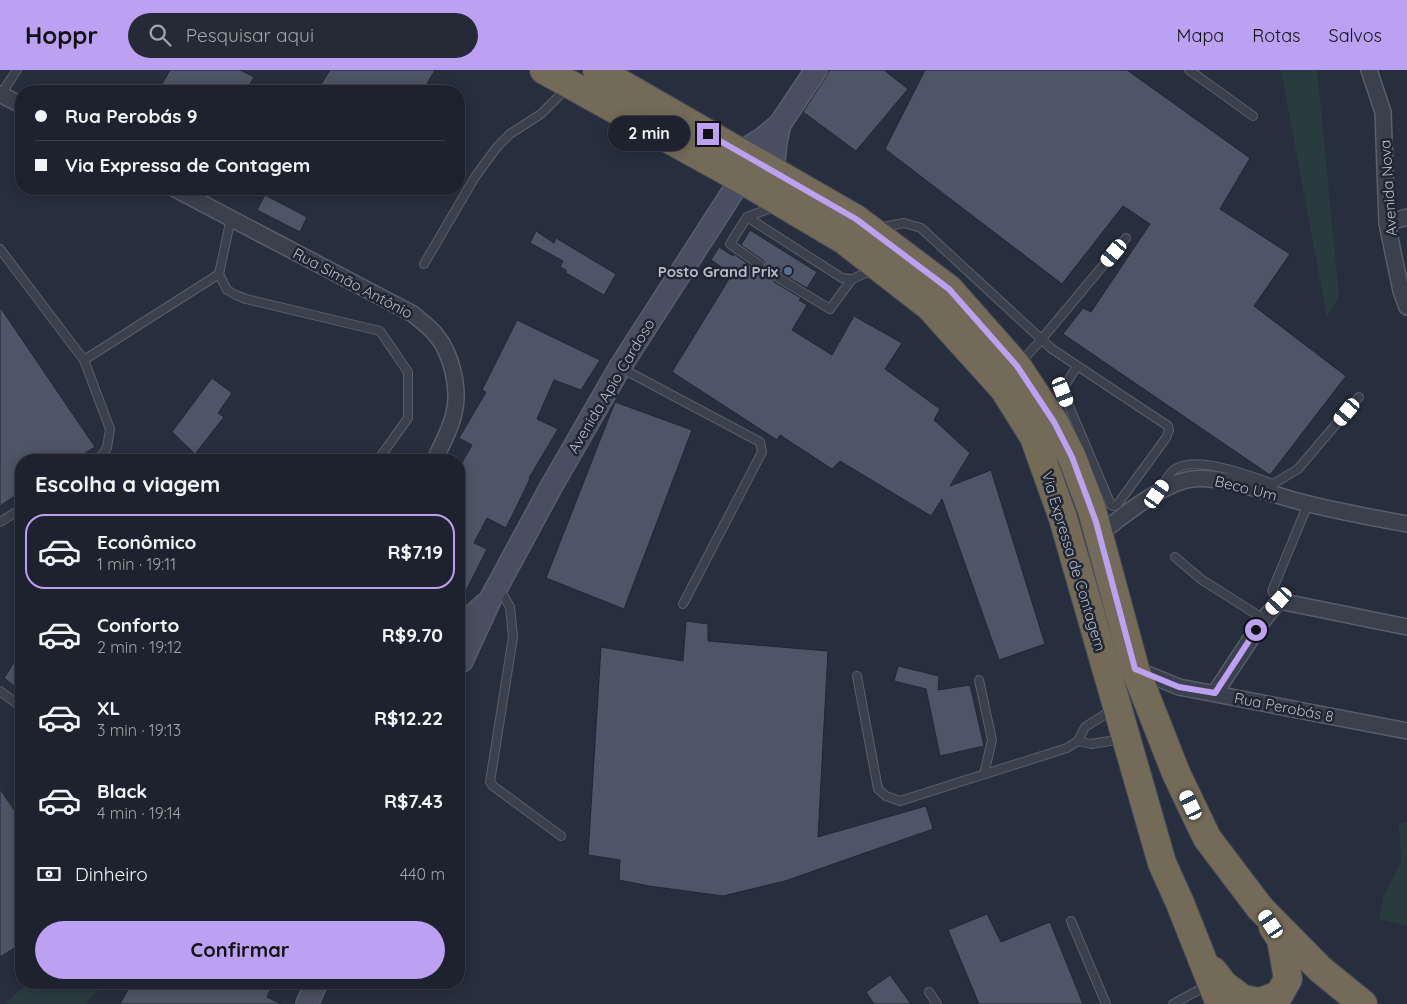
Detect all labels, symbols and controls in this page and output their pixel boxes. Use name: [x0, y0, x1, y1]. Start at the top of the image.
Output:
search box: [128, 13, 478, 58]
text: Hoppr: [25, 20, 98, 50]
icon: search: [146, 21, 174, 49]
text: Pesquisar aqui: [186, 23, 314, 47]
text: Mapa: [1177, 24, 1224, 47]
text: Rotas: [1252, 24, 1301, 47]
text: Salvos: [1329, 24, 1382, 47]
text: Rua Perobás 9: [65, 104, 198, 128]
callout: 2 min: [608, 116, 690, 152]
text: 2 min: [628, 123, 670, 143]
route end: [697, 123, 719, 145]
street label: Avenida Nova: [1375, 139, 1401, 237]
text: Via Expressa de Contagem: [65, 153, 310, 177]
car: [1098, 237, 1129, 269]
street label: Rua Simão Antônio: [290, 243, 416, 323]
place label: Posto Grand Prix: [658, 262, 779, 281]
marker: Posto Grand Prix: [782, 265, 794, 277]
street label: Avenida Apio Cardoso: [563, 315, 659, 457]
car: [1050, 375, 1075, 409]
car: [1331, 396, 1362, 428]
street label: Via Expressa de Contagem: [1038, 469, 1110, 653]
text: Escolha a viagem: [35, 470, 220, 498]
street label: Beco Um: [1213, 471, 1279, 505]
car: [1142, 477, 1171, 511]
icon: car: [37, 529, 82, 574]
text: Econômico: [97, 530, 196, 554]
text: R$7.19: [388, 540, 443, 564]
text: 1 min · 19:11: [97, 554, 176, 574]
car: [1263, 585, 1294, 617]
icon: car: [37, 612, 82, 657]
text: Conforto: [97, 613, 179, 637]
route start: [1245, 619, 1267, 641]
text: R$9.70: [382, 623, 443, 647]
text: 2 min · 19:12: [97, 637, 182, 657]
street label: Rua Perobás 8: [1233, 688, 1335, 726]
icon: car: [37, 695, 82, 740]
text: XL: [97, 696, 120, 720]
text: R$12.22: [374, 706, 443, 730]
text: 3 min · 19:13: [97, 720, 181, 740]
icon: car: [37, 778, 82, 823]
text: Black: [97, 779, 147, 803]
car: [1177, 788, 1204, 822]
text: R$7.43: [384, 789, 443, 813]
text: 4 min · 19:14: [97, 803, 181, 823]
icon: cash: [35, 860, 63, 888]
text: Dinheiro: [75, 862, 148, 886]
text: 440 m: [400, 864, 445, 884]
car: [1256, 907, 1285, 941]
button: Confirmar: [35, 921, 445, 979]

